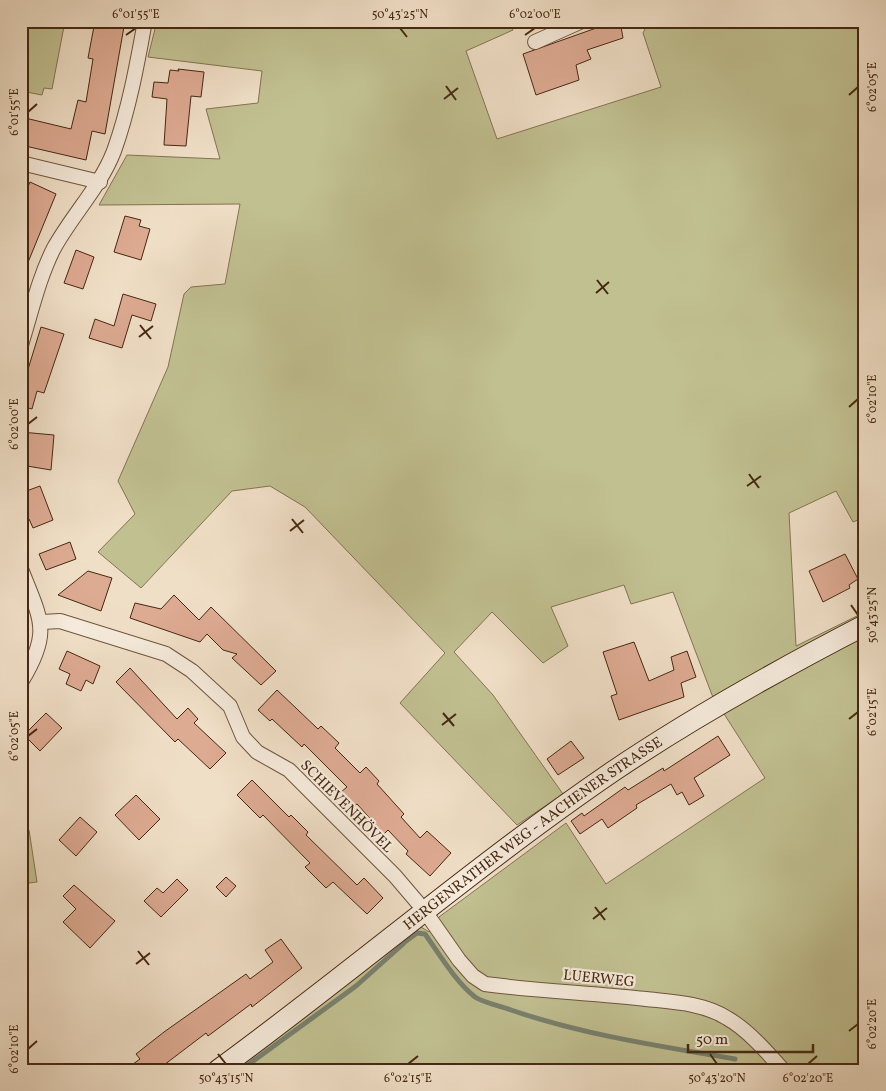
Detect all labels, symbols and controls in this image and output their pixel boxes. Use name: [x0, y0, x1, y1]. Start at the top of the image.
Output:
text: 6°01'55"E: [112, 7, 160, 23]
text: 50°43'25"N: [372, 7, 428, 23]
text: 6°02'00"E: [509, 7, 561, 23]
text: 6°02'05"E: [865, 62, 881, 112]
text: 6°01'55"E: [7, 88, 23, 136]
text: 6°02'10"E: [865, 374, 881, 424]
text: 6°02'00"E: [7, 398, 23, 450]
text: 50°43'25"N: [865, 587, 881, 643]
text: 6°02'15"E: [865, 688, 881, 736]
text: 6°02'05"E: [7, 711, 23, 761]
street label: HERGENRATHER WEG - AACHENER STRASSE: [399, 732, 667, 936]
street label: SCHIEVENHÖVEL: [295, 756, 397, 859]
street label: LUERWEG: [562, 965, 636, 994]
text: 6°02'20"E: [865, 999, 881, 1049]
scale bar: [688, 1021, 814, 1053]
text: 6°02'10"E: [7, 1024, 23, 1074]
text: 50 m: [696, 1030, 728, 1051]
text: 50°43'15"N: [199, 1071, 253, 1087]
text: 6°02'15"E: [384, 1071, 432, 1087]
text: 50°43'20"N: [688, 1071, 746, 1087]
text: 6°02'20"E: [783, 1071, 833, 1087]

